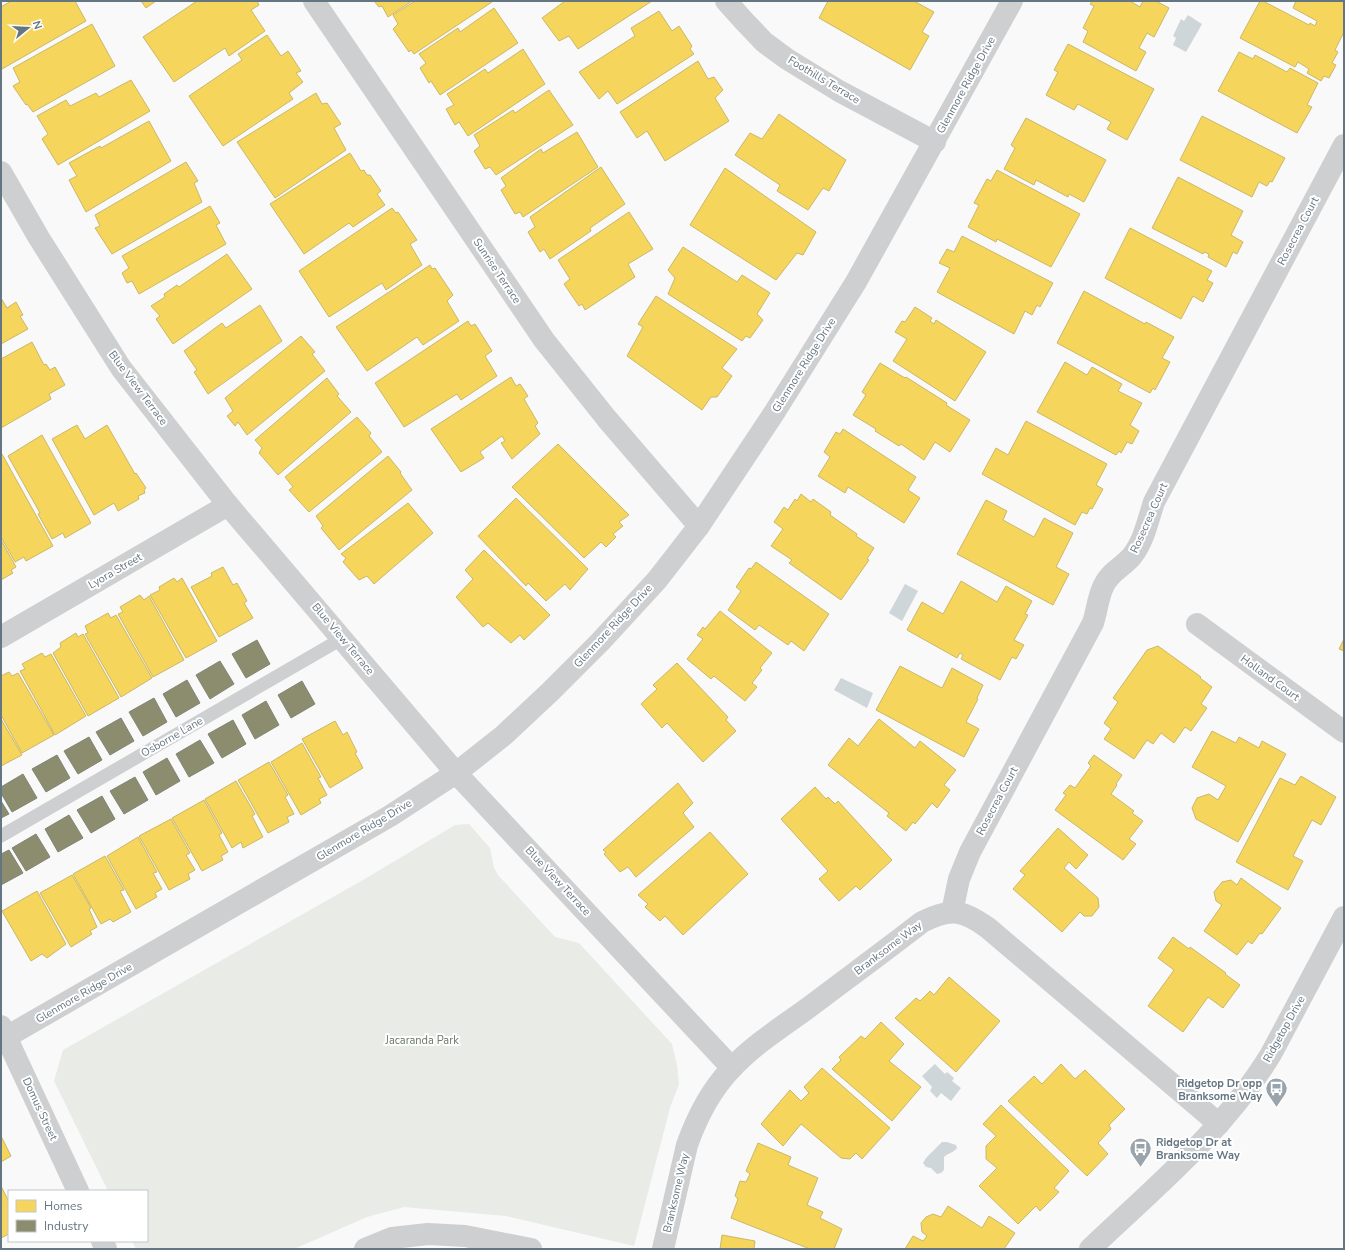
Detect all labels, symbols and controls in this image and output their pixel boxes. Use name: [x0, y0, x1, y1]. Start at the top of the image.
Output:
north arrow: [8, 8, 48, 48]
text: N: [29, 19, 45, 31]
street label: Glenmore Ridge Drive: [933, 34, 999, 136]
street label: Foothills Terrace: [785, 53, 863, 107]
street label: Rosecrea Court: [1274, 194, 1322, 268]
street label: Sunrise Terrace: [470, 235, 524, 307]
street label: Glenmore Ridge Drive: [769, 315, 839, 415]
street label: Blue View Terrace: [105, 348, 171, 428]
street label: Rosecrea Court: [1127, 480, 1171, 555]
street label: Lyora Street: [85, 549, 145, 592]
street label: Glenmore Ridge Drive: [570, 581, 656, 671]
street label: Blue View Terrace: [308, 600, 378, 678]
street label: Holland Court: [1237, 651, 1303, 705]
street label: Osborne Lane: [138, 713, 206, 761]
street label: Rosecrea Court: [973, 764, 1021, 838]
street label: Glenmore Ridge Drive: [313, 795, 415, 864]
street label: Blue View Terrace: [522, 843, 594, 919]
street label: Branksome Way: [851, 917, 925, 978]
street label: Glenmore Ridge Drive: [33, 959, 135, 1027]
street label: Ridgetop Drive: [1260, 993, 1309, 1065]
park label: Jacaranda Park: [384, 1033, 459, 1048]
street label: Domus Street: [19, 1075, 61, 1143]
place label: Ridgetop Dr opp Branksome Way: [1177, 1076, 1262, 1104]
bus stop icon: Ridgetop Dr opp Branksome Way: [1264, 1076, 1290, 1109]
bus stop icon: Ridgetop Dr at Branksome Way: [1128, 1135, 1154, 1168]
place label: Ridgetop Dr at Branksome Way: [1156, 1135, 1240, 1163]
street label: Branksome Way: [660, 1151, 693, 1234]
legend: [8, 1190, 148, 1242]
text: Homes: [44, 1198, 82, 1214]
text: Industry: [44, 1218, 89, 1234]

